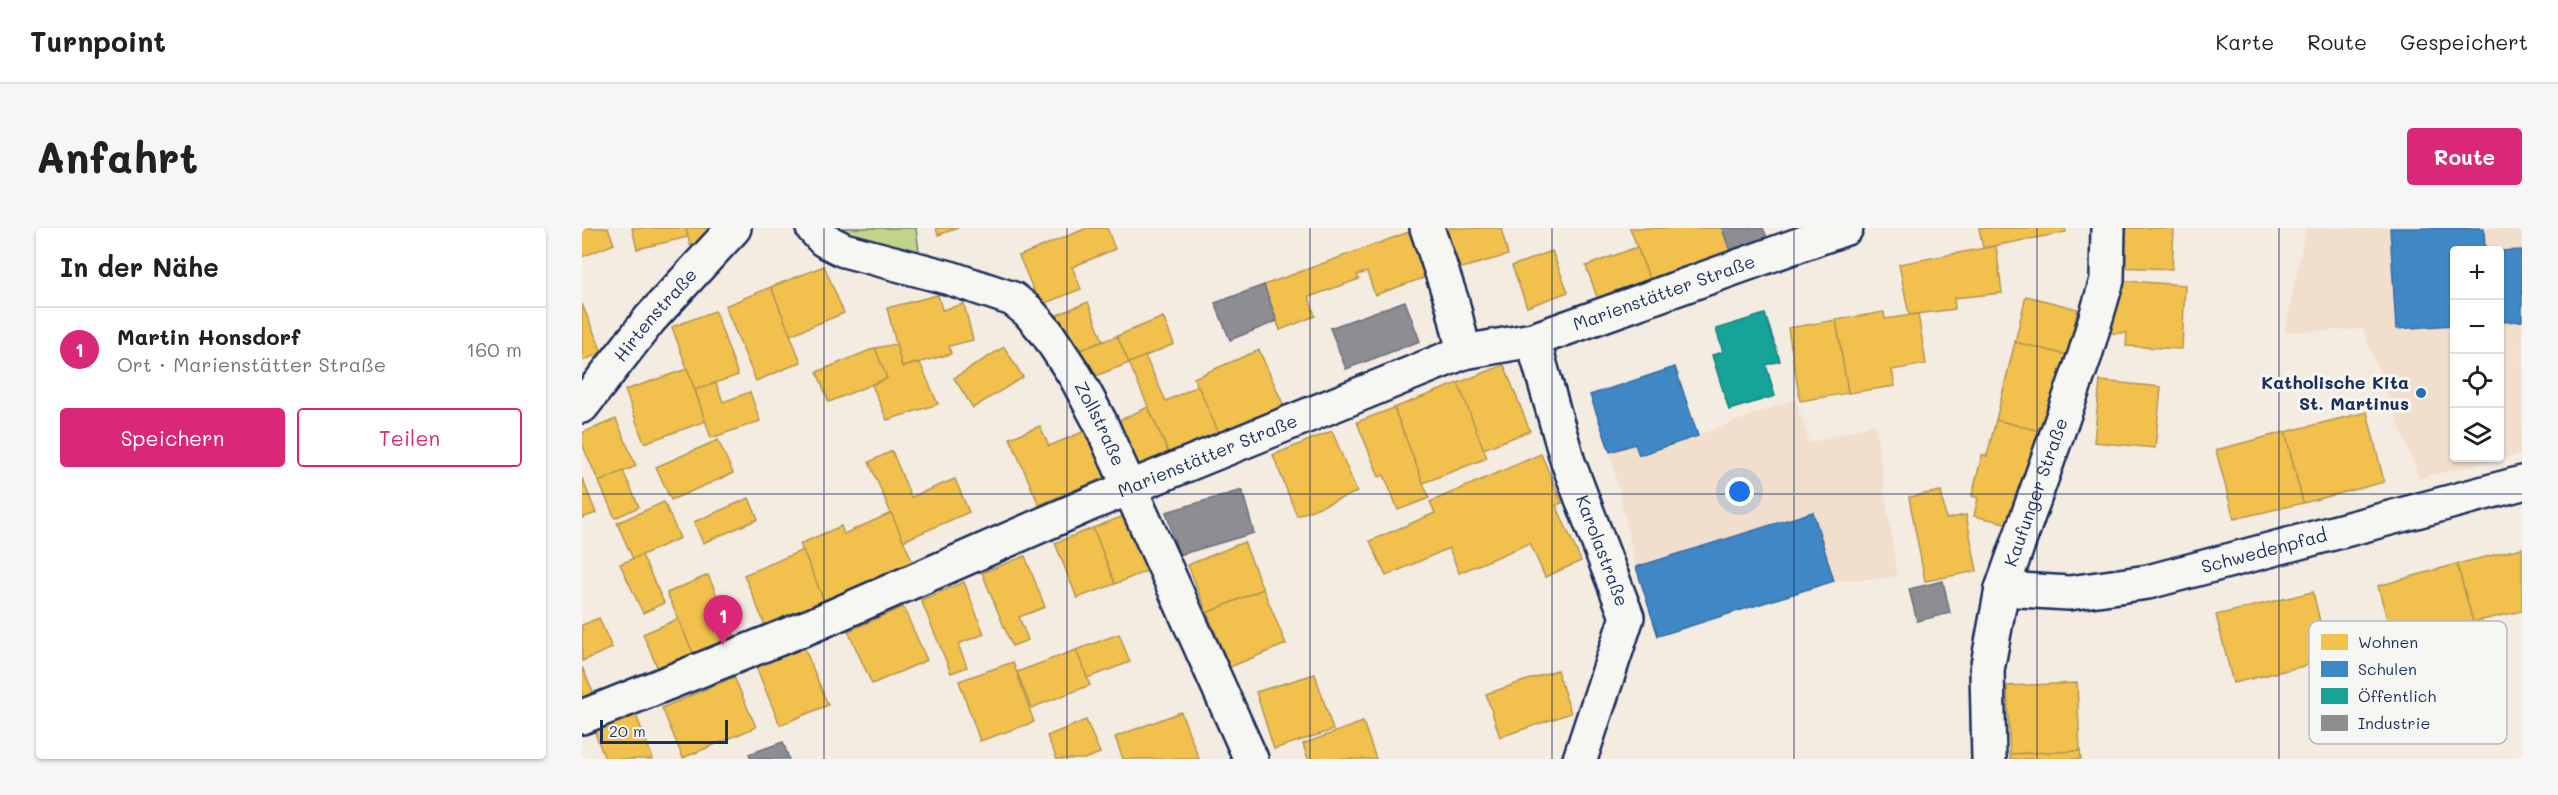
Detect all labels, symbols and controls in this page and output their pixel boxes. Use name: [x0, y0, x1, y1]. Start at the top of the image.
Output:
text: Turnpoint: [30, 23, 166, 59]
text: Karte: [2216, 28, 2274, 55]
text: Route: [2307, 28, 2367, 55]
text: Gespeichert: [2400, 28, 2528, 55]
button: Route: [2407, 128, 2522, 185]
text: Anfahrt: [36, 129, 198, 184]
map controls: [2450, 246, 2504, 462]
button: +: [2450, 246, 2504, 300]
street label: Marienstätter Straße: [1569, 248, 1758, 336]
text: In der Nähe: [60, 250, 219, 284]
street label: Hirtenstraße: [608, 263, 702, 366]
button: −: [2450, 300, 2504, 354]
text: Martin Honsdorf: [117, 322, 300, 351]
text: 1: [75, 336, 84, 362]
text: 160 m: [466, 336, 522, 362]
text: Ort · Marienstätter Straße: [117, 351, 386, 377]
button: locate: [2450, 354, 2504, 408]
place label: Katholische Kita St. Martinus: [2261, 370, 2409, 415]
street label: Zollstraße: [1069, 377, 1131, 469]
marker: Katholische Kita St. Martinus: [2414, 386, 2428, 400]
button: Speichern: [60, 408, 285, 467]
button: Teilen: [297, 408, 522, 467]
street label: Marienstätter Straße: [1114, 408, 1301, 502]
button: layers: [2450, 408, 2504, 462]
street label: Kaufunger Straße: [1998, 414, 2073, 570]
your location: [1725, 477, 1754, 506]
street label: Karolastraße: [1571, 491, 1635, 610]
street label: Schwedenpfad: [2198, 522, 2329, 578]
pin: 1: [704, 596, 742, 645]
legend: [2309, 621, 2507, 744]
text: Wohnen: [2358, 631, 2418, 652]
text: Schulen: [2358, 658, 2417, 679]
text: Öffentlich: [2358, 685, 2436, 706]
text: Industrie: [2358, 712, 2430, 733]
scale bar: [600, 717, 728, 744]
text: 20 m: [609, 720, 646, 741]

